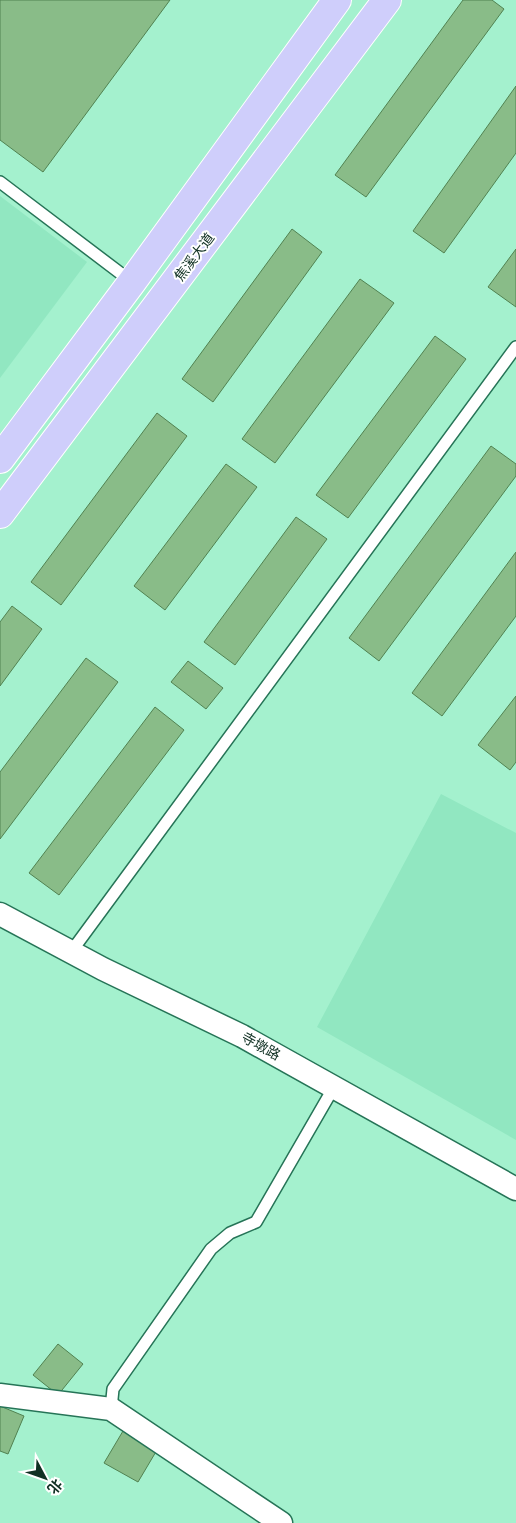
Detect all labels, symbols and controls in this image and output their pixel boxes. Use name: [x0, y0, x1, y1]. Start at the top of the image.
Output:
street label: 焦溪大道: [171, 230, 217, 284]
street label: 寺墩路: [239, 1029, 283, 1063]
north arrow: [20, 1453, 70, 1503]
text: 北: [44, 1476, 65, 1497]

